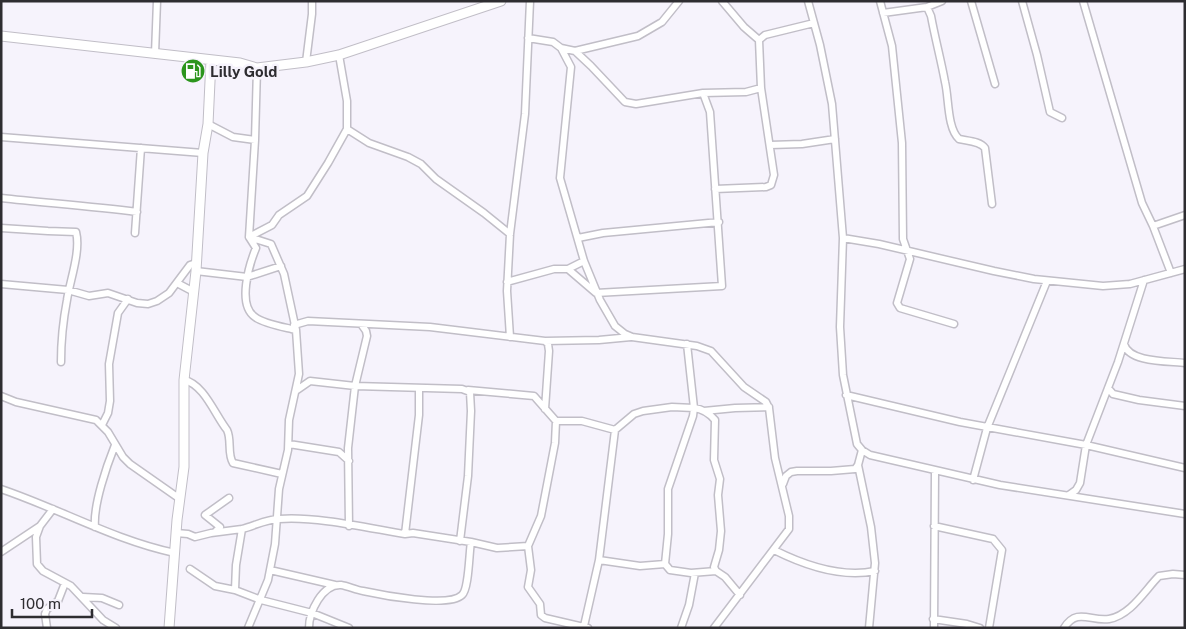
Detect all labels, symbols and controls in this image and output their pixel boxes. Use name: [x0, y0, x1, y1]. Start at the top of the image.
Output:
fuel station icon: Lilly Gold: [180, 58, 206, 84]
place label: Lilly Gold: [210, 63, 277, 80]
scale bar: [12, 586, 92, 618]
text: 100 m: [20, 595, 61, 612]

